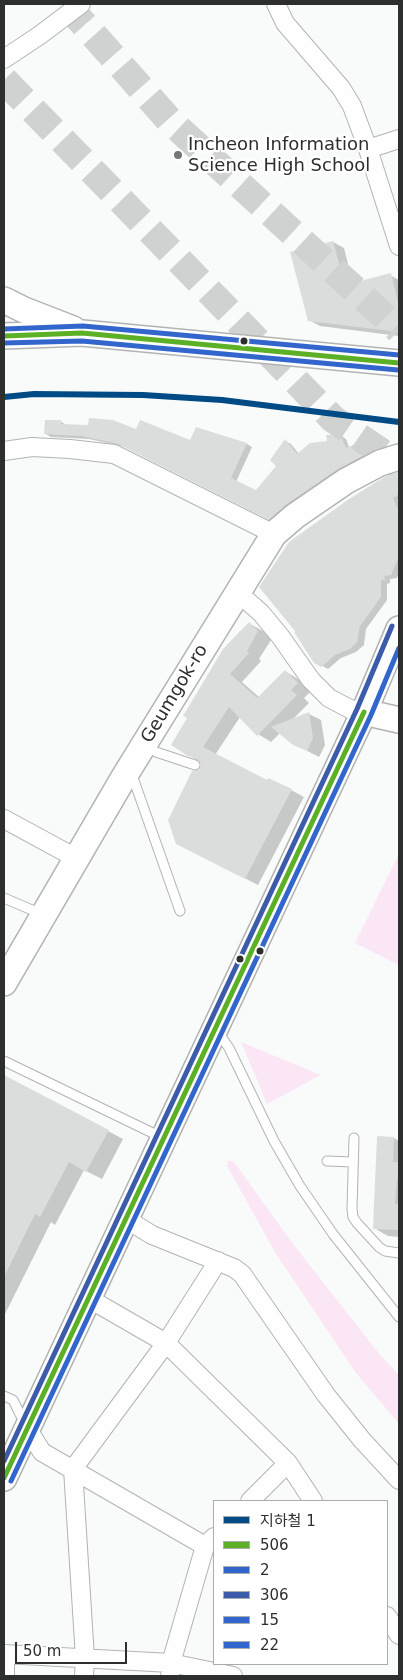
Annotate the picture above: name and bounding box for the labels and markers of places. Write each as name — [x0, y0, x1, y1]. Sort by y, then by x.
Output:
place label: Incheon Information Science High School — [188, 134, 370, 176]
marker: Incheon Information Science High School — [172, 149, 184, 161]
unlabelled marker — [239, 336, 249, 346]
unlabelled marker — [255, 946, 265, 956]
unlabelled marker — [235, 954, 245, 964]

